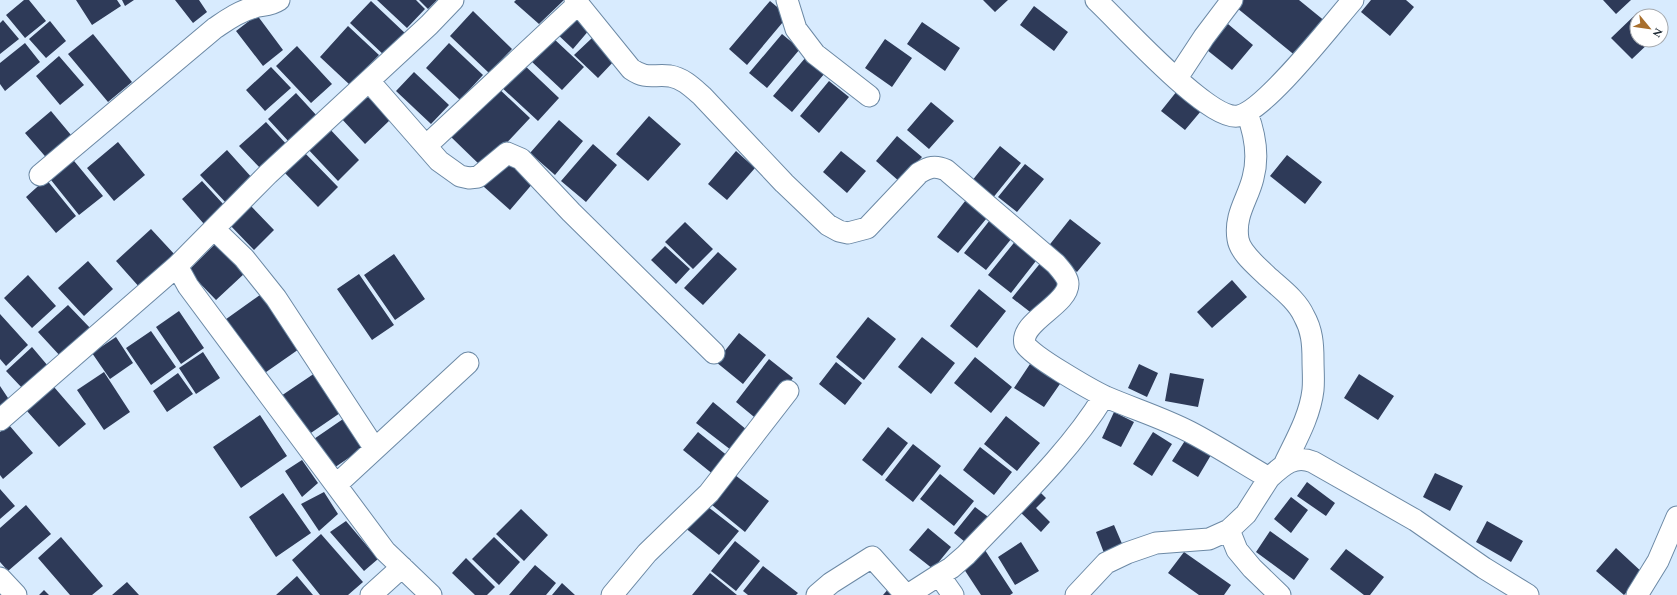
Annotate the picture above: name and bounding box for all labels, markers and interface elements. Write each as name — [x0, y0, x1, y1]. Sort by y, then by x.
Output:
north arrow — [1629, 8, 1669, 48]
text: N — [1648, 25, 1667, 41]

